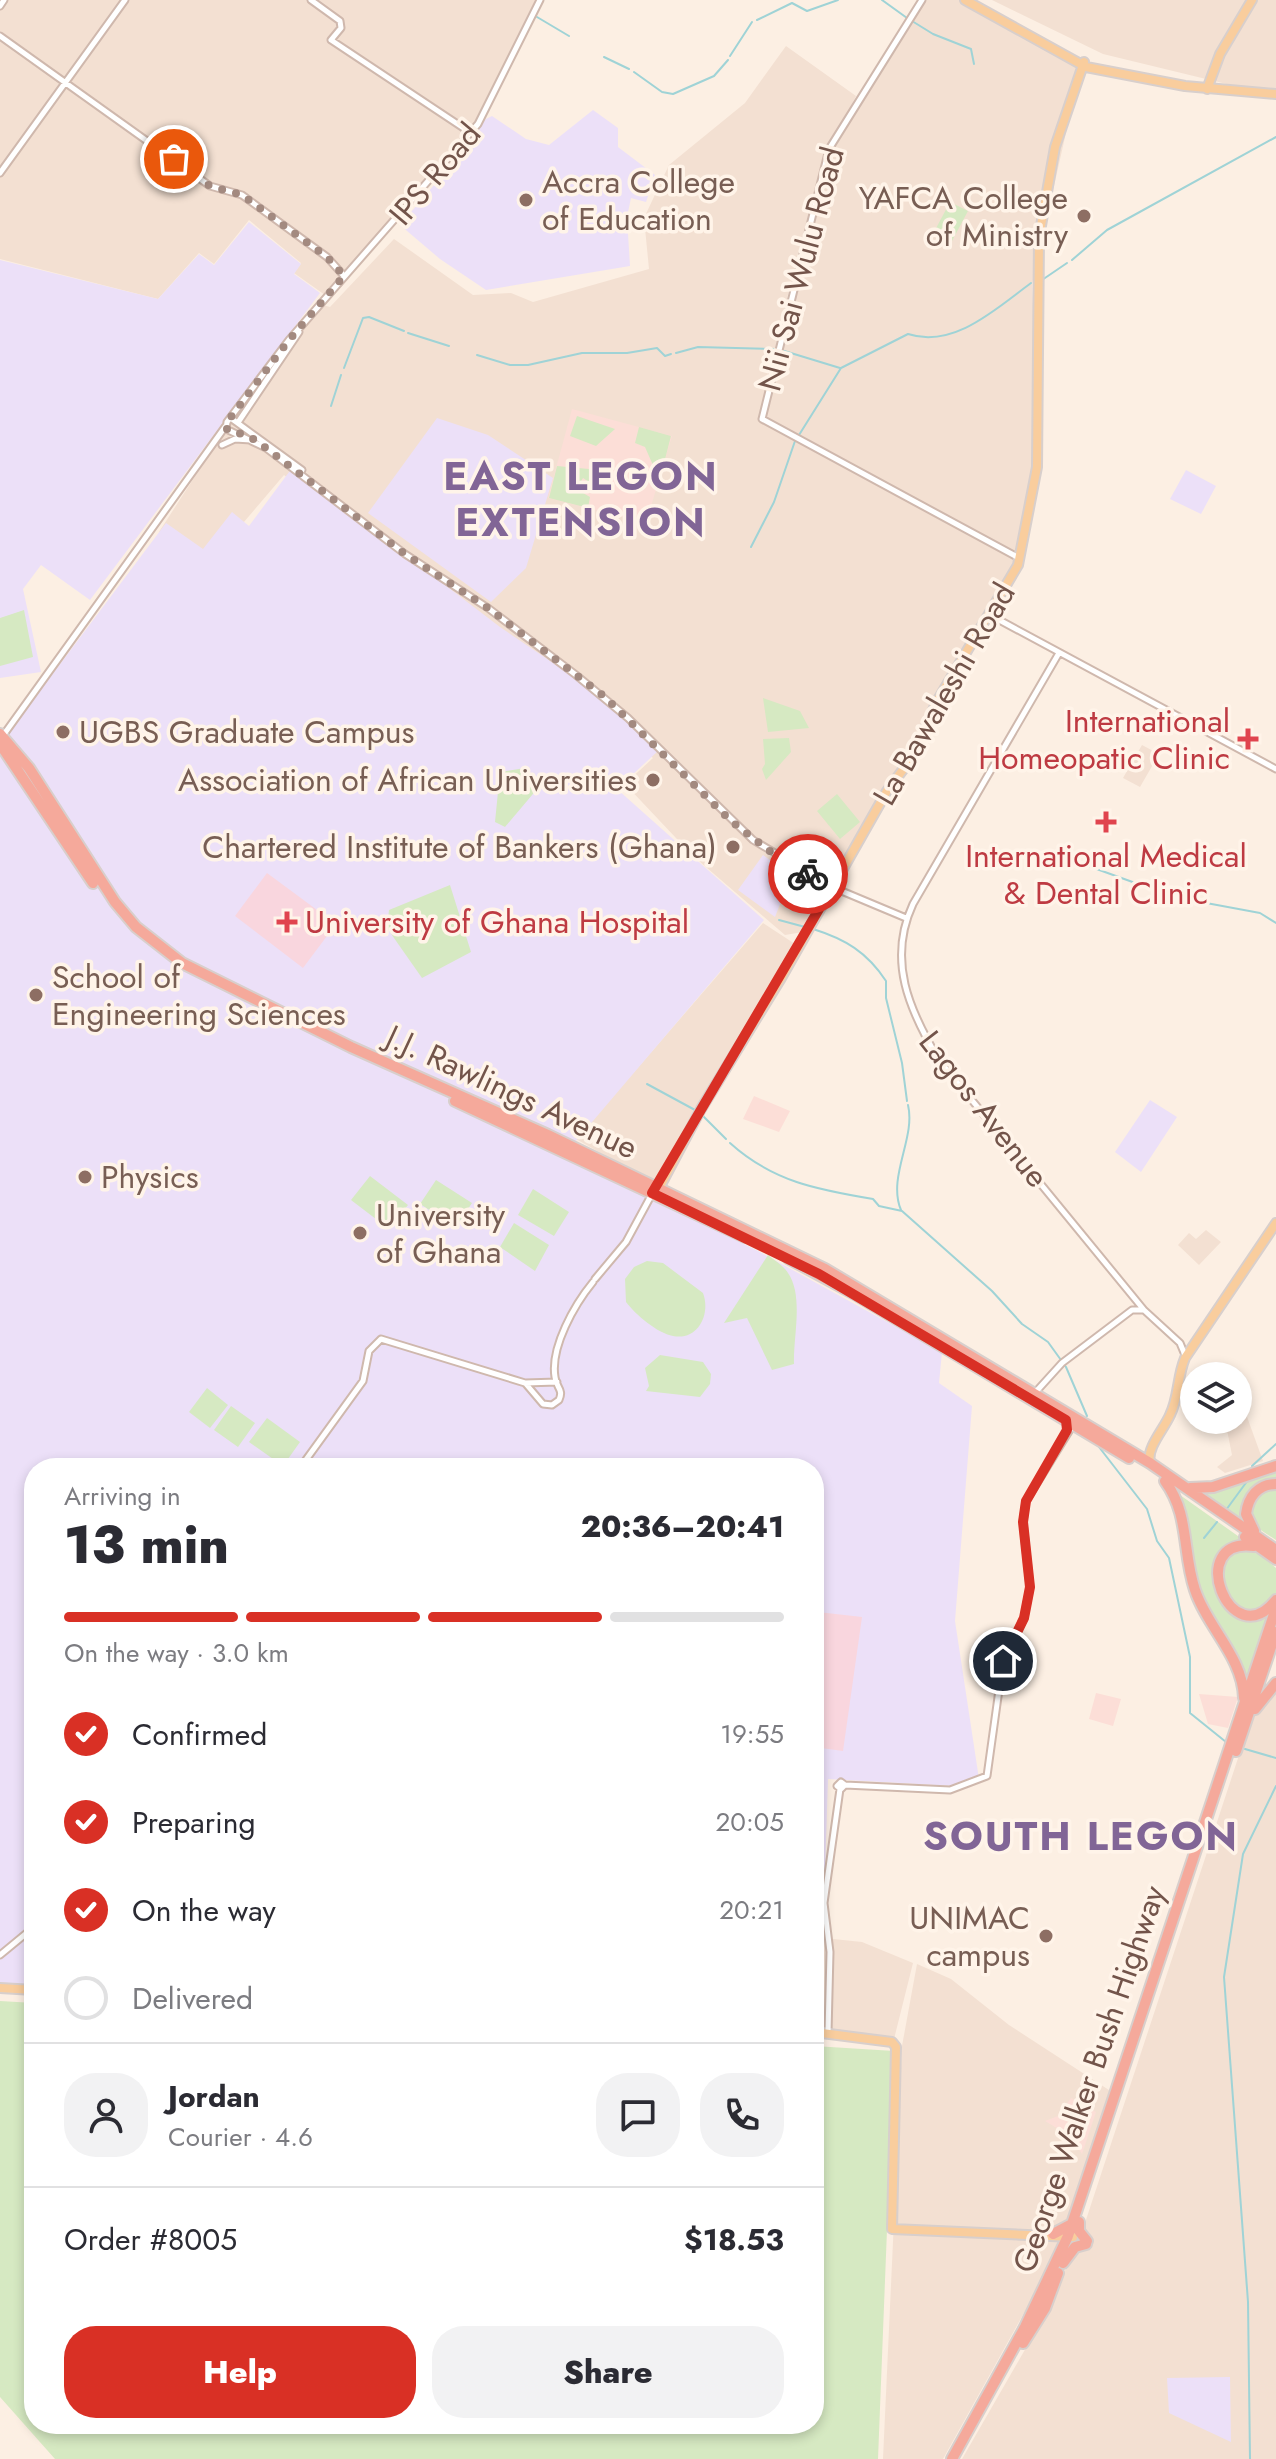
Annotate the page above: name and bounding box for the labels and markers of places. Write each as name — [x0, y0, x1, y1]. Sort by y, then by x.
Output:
pin — [140, 125, 208, 193]
place label: Accra College of Education — [542, 159, 735, 242]
place label: YAFCA College of Ministry — [859, 175, 1069, 258]
marker: Accra College of Education — [517, 191, 535, 209]
marker: YAFCA College of Ministry — [1075, 207, 1093, 225]
place label: International Homeopatic Clinic — [978, 698, 1230, 781]
place label: UGBS Graduate Campus — [79, 709, 414, 755]
marker: UGBS Graduate Campus — [54, 723, 72, 741]
marker: International Homeopatic Clinic — [1237, 728, 1259, 750]
place label: Association of African Universities — [178, 757, 637, 803]
marker: Association of African Universities — [644, 771, 662, 789]
marker: International Medical & Dental Clinic — [1095, 811, 1117, 833]
place label: Chartered Institute of Bankers (Ghana) — [202, 824, 717, 870]
place label: International Medical & Dental Clinic — [965, 833, 1247, 916]
marker: Chartered Institute of Bankers (Ghana) — [724, 838, 742, 856]
place label: University of Ghana Hospital — [305, 899, 689, 945]
marker: University of Ghana Hospital — [276, 911, 298, 933]
place label: School of Engineering Sciences — [52, 954, 346, 1037]
marker: School of Engineering Sciences — [27, 986, 45, 1004]
place label: Physics — [101, 1154, 199, 1200]
marker: Physics — [76, 1168, 94, 1186]
place label: University of Ghana — [376, 1192, 506, 1275]
marker: University of Ghana — [351, 1224, 369, 1242]
pin — [969, 1627, 1037, 1695]
place label: UNIMAC campus — [909, 1895, 1030, 1978]
marker: UNIMAC campus — [1037, 1927, 1055, 1945]

